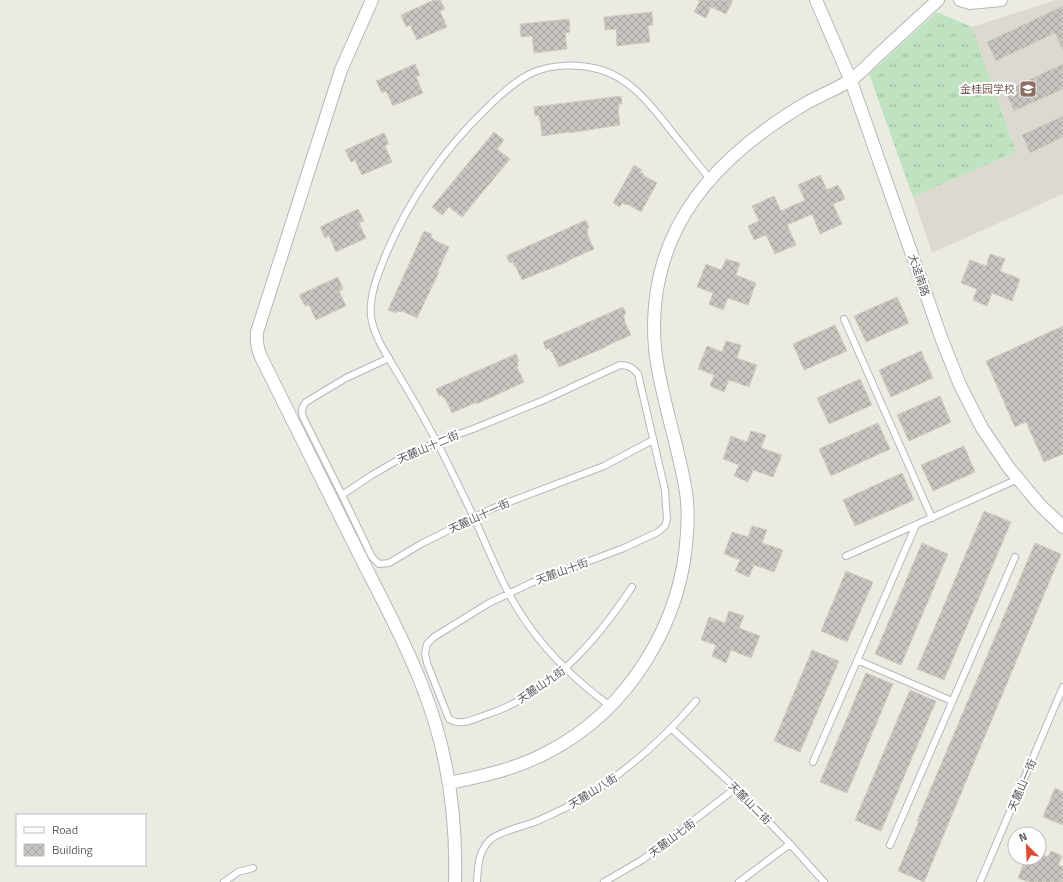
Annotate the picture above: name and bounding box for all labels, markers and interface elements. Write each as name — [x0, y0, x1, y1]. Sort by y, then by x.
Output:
school or university icon: 金桂园学校 — [1018, 79, 1038, 99]
place label: 金桂园学校 — [960, 81, 1015, 97]
street label: 大迳南路 — [904, 252, 934, 298]
street label: 天麓山十二街 — [394, 427, 462, 467]
street label: 天麓山十一街 — [446, 495, 512, 537]
street label: 天麓山十街 — [533, 554, 591, 588]
street label: 天麓山九街 — [514, 663, 568, 707]
street label: 天麓山一街 — [1004, 757, 1040, 813]
street label: 天麓山八街 — [565, 770, 621, 812]
street label: 天麓山二街 — [725, 778, 775, 828]
legend — [16, 814, 146, 866]
street label: 天麓山七街 — [645, 815, 699, 861]
text: Road — [52, 820, 78, 839]
north arrow — [1007, 826, 1047, 866]
text: N — [1016, 828, 1030, 846]
text: Building — [52, 840, 93, 859]

